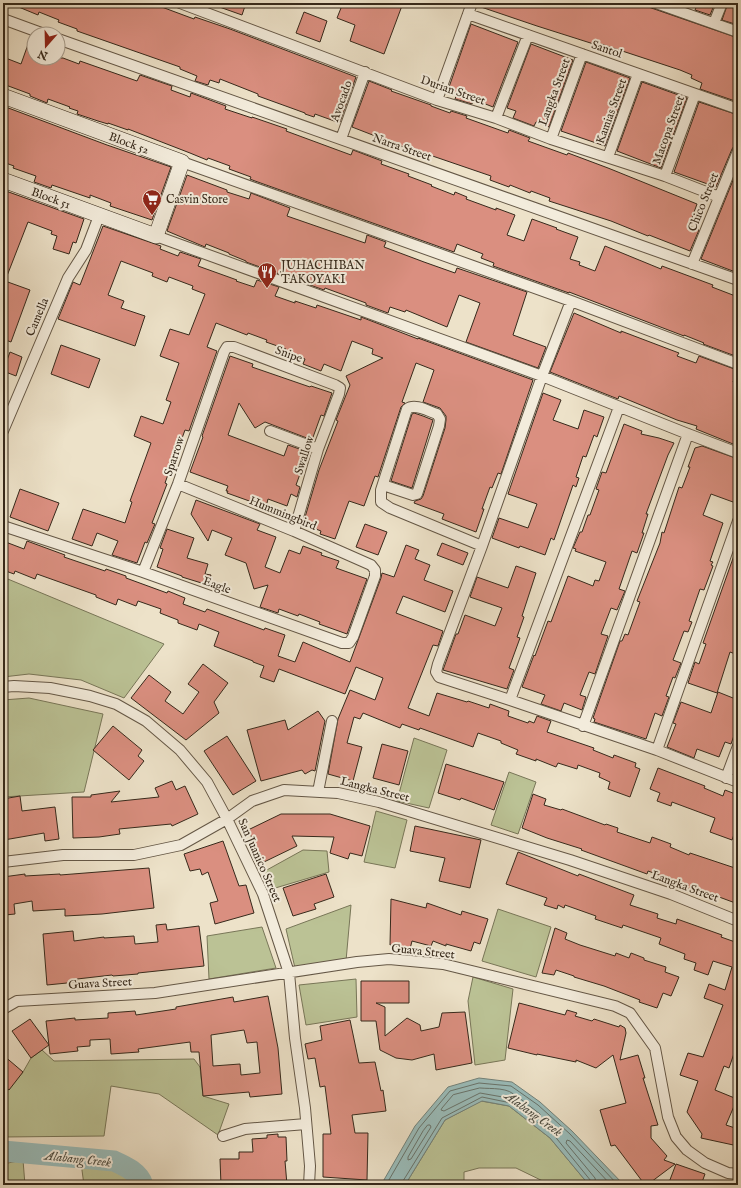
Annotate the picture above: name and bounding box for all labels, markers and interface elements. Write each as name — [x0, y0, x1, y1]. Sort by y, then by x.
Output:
north arrow — [26, 26, 66, 66]
street label: Santol — [590, 37, 625, 62]
text: N — [36, 46, 51, 63]
street label: Langka Street — [535, 56, 574, 128]
street label: Durian Street — [418, 72, 487, 109]
street label: Kamias Street — [593, 77, 630, 146]
street label: Avocado — [327, 78, 356, 125]
street label: Macopa Street — [649, 94, 689, 167]
street label: Block 52 — [107, 129, 151, 158]
street label: Narra Street — [370, 130, 433, 165]
street label: Chico Street — [685, 171, 722, 234]
street label: Block 51 — [29, 184, 72, 212]
supermarket icon: Casvin Store — [141, 188, 163, 216]
place label: Casvin Store — [166, 192, 229, 207]
place label: JUHACHIBAN TAKOYAKI — [279, 258, 365, 287]
restaurant icon: JUHACHIBAN TAKOYAKI — [256, 261, 278, 289]
street label: Camella — [23, 295, 53, 339]
street label: Snipe — [273, 343, 305, 367]
street label: Sparrow — [161, 433, 190, 478]
street label: Swallow — [291, 433, 318, 476]
street label: Hummingbird — [247, 493, 319, 534]
street label: Eagle — [201, 574, 233, 598]
street label: Langka Street — [339, 774, 411, 805]
street label: San Juanico Street — [233, 816, 285, 905]
street label: Langka Street — [649, 867, 721, 906]
street label: Guava Street — [390, 941, 455, 962]
street label: Guava Street — [68, 974, 132, 993]
water label: Alabang Creek — [499, 1086, 566, 1142]
water label: Alabang Creek — [42, 1147, 113, 1173]

